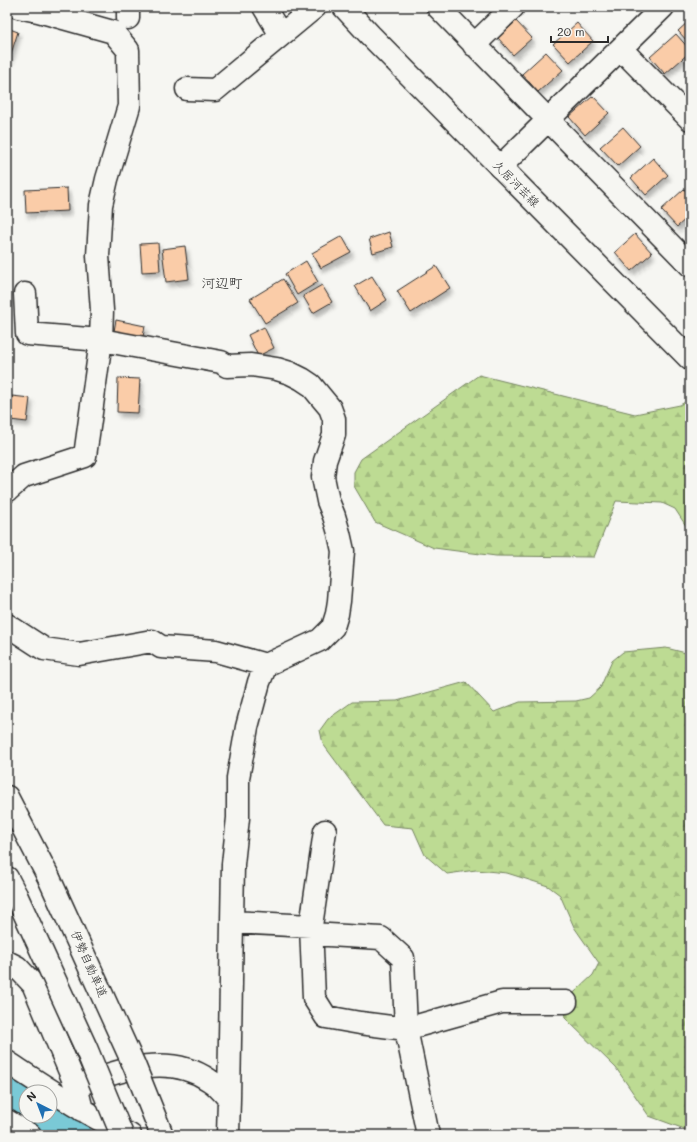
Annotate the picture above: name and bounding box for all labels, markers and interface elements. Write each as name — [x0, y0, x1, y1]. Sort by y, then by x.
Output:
scale bar — [551, 18, 608, 44]
text: 20 m — [557, 23, 585, 39]
street label: 久居河芸線 — [490, 156, 544, 210]
district label: 河辺町 — [201, 273, 243, 292]
street label: 伊勢自動車道 — [68, 927, 112, 1000]
north arrow — [18, 1084, 58, 1124]
text: N — [23, 1088, 39, 1105]

